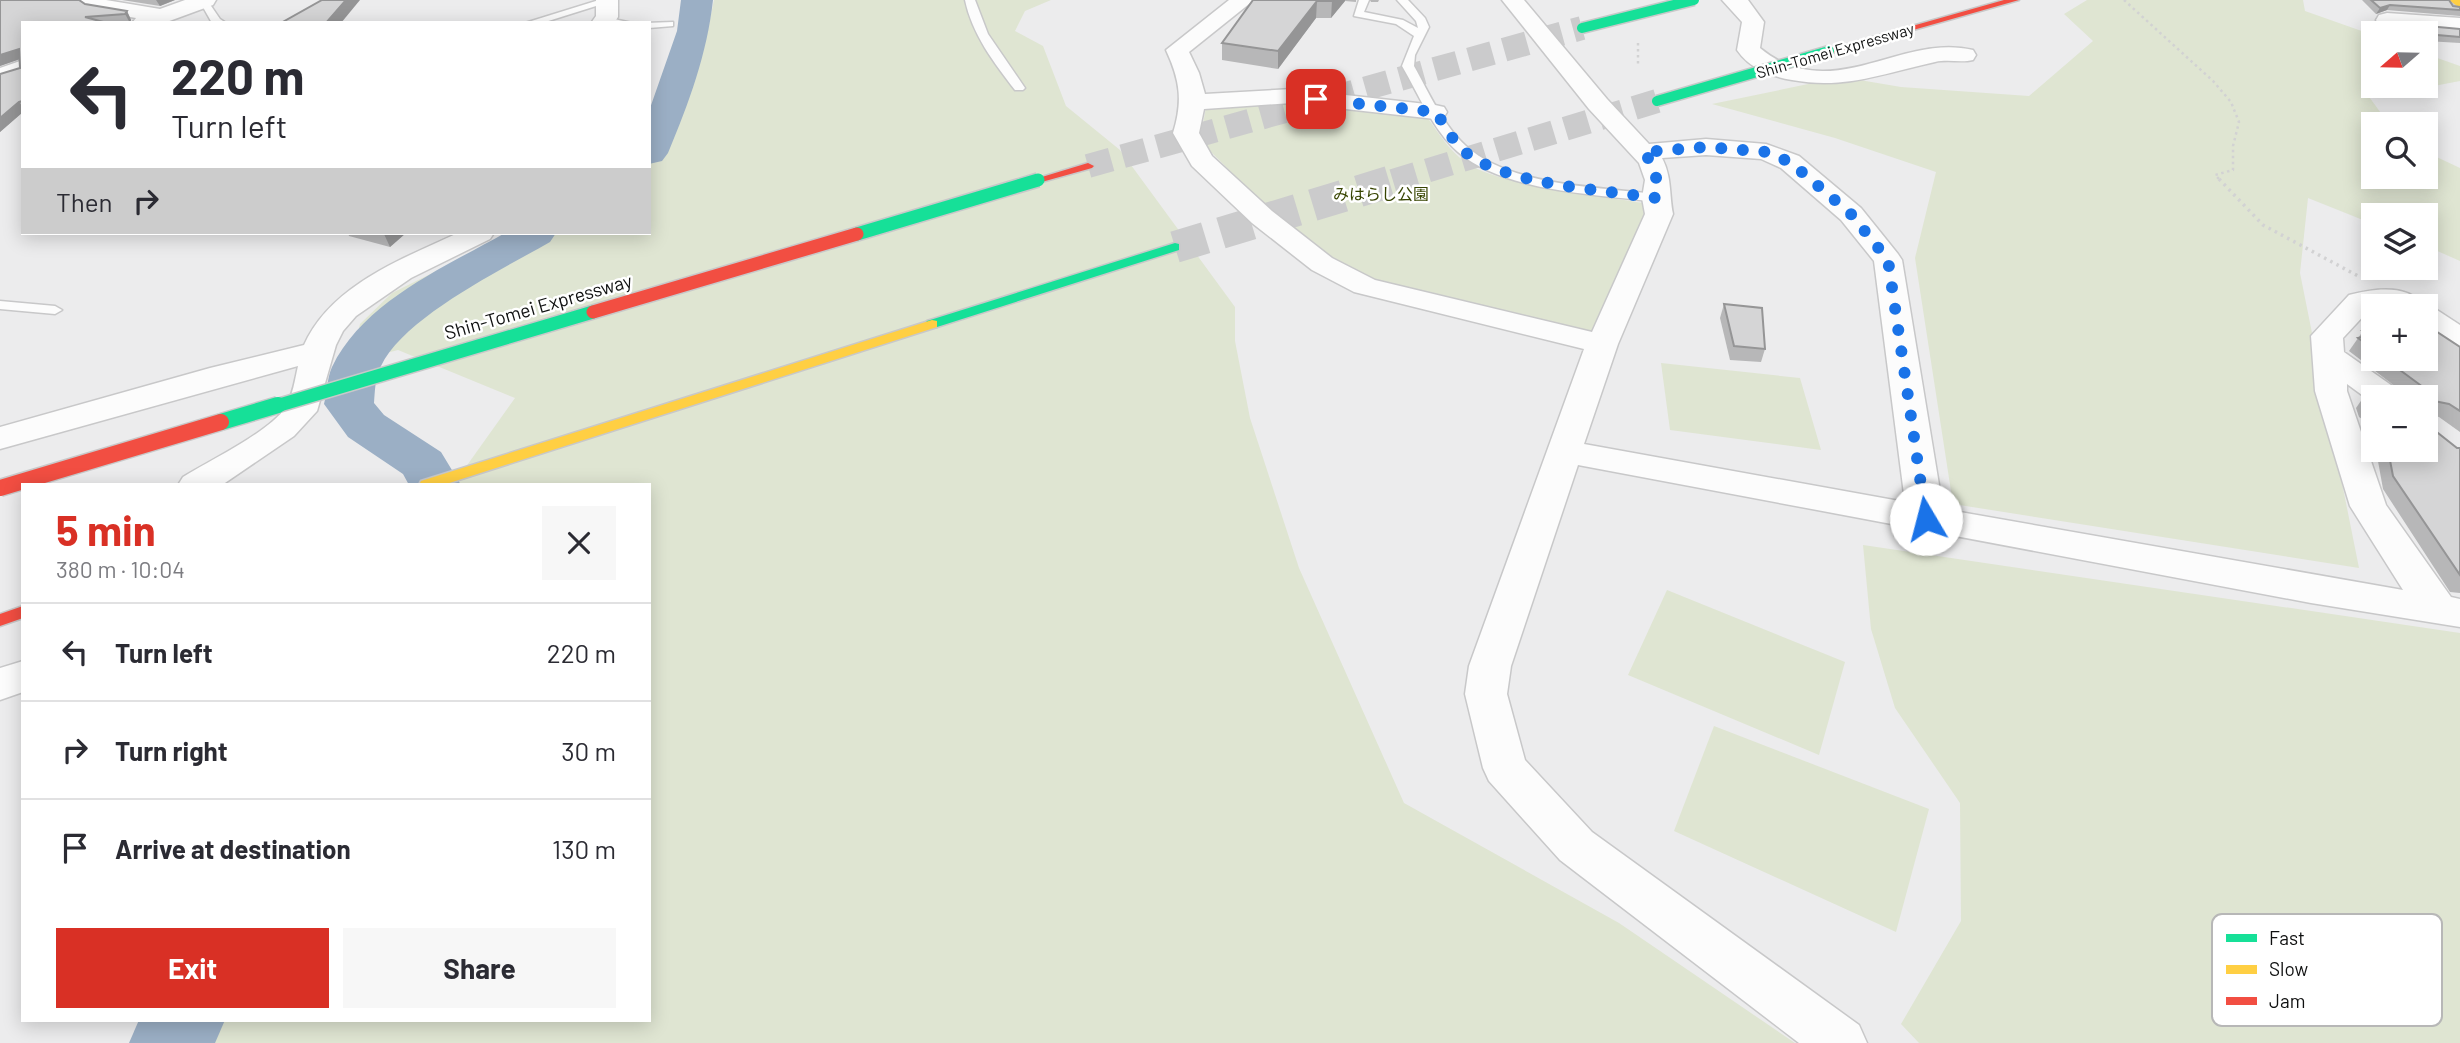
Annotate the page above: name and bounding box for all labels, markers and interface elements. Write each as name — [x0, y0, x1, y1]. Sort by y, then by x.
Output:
street label: Shin-Tomei Expressway — [1754, 18, 1917, 82]
north arrow — [2361, 21, 2438, 98]
map controls — [2361, 21, 2438, 462]
text: 220 m — [171, 46, 305, 105]
icon: left — [56, 49, 147, 140]
pin — [1286, 69, 1346, 129]
icon: arrive — [1297, 80, 1335, 118]
text: Turn left — [171, 106, 288, 144]
button: search — [2361, 112, 2438, 189]
icon: right — [127, 182, 165, 220]
park label: みはらし公園 — [1333, 184, 1429, 203]
text: Then — [56, 186, 113, 217]
button: layers — [2361, 203, 2438, 280]
street label: Shin-Tomei Expressway — [442, 268, 635, 344]
button: + — [2361, 294, 2438, 371]
button: − — [2361, 385, 2438, 462]
position arrow — [1889, 482, 1963, 556]
text: 5 min — [56, 504, 156, 554]
button: close — [542, 506, 616, 580]
text: 380 m · 10:04 — [56, 555, 185, 583]
icon: left — [56, 633, 94, 671]
text: Turn left — [115, 637, 213, 668]
text: 220 m — [547, 637, 616, 668]
icon: right — [56, 731, 94, 769]
text: Turn right — [115, 735, 228, 766]
text: 30 m — [561, 735, 616, 766]
icon: arrive — [56, 829, 94, 867]
text: Arrive at destination — [115, 833, 351, 864]
text: 130 m — [552, 833, 616, 864]
legend — [2212, 914, 2442, 1026]
text: Fast — [2269, 926, 2305, 949]
button: Exit — [56, 928, 329, 1008]
button: Share — [343, 928, 616, 1008]
text: Slow — [2269, 957, 2308, 980]
text: Jam — [2269, 989, 2305, 1012]

